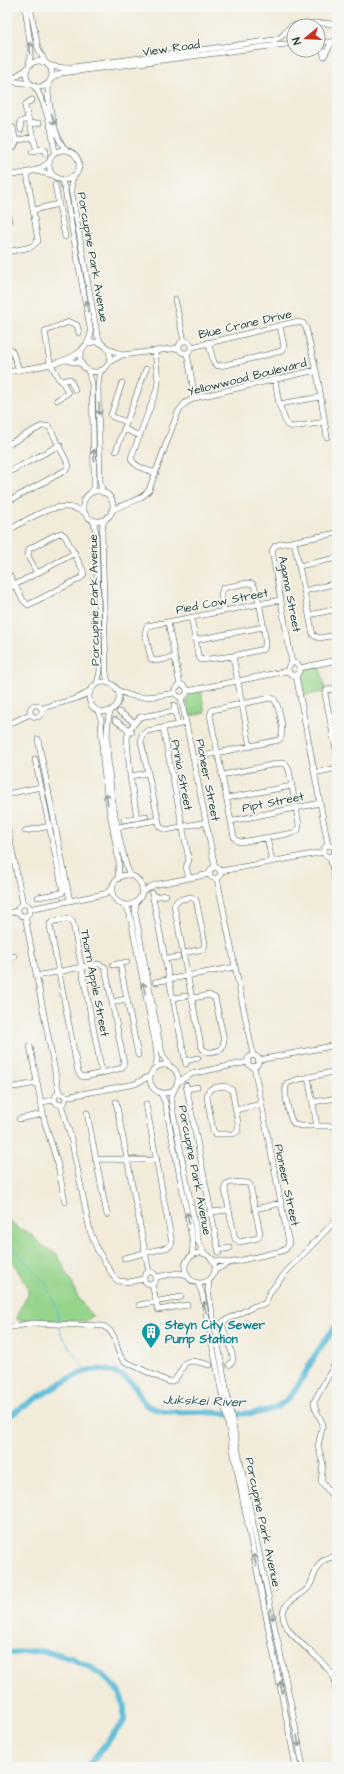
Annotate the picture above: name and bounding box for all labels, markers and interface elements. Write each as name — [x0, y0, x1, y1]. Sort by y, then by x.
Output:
north arrow — [286, 18, 326, 58]
text: N — [289, 35, 305, 47]
street label: View Road — [141, 36, 201, 61]
one-way arrow — [27, 42, 34, 55]
one-way arrow — [50, 112, 57, 125]
street label: Porcupine Park Avenue — [73, 191, 112, 324]
one-way arrow — [82, 300, 90, 313]
street label: Blue Crane Drive — [197, 305, 294, 343]
street label: Yellowwood Boulevard — [186, 354, 308, 401]
one-way arrow — [95, 402, 102, 415]
one-way arrow — [90, 449, 98, 462]
street label: Porcupine Park Avenue — [85, 533, 104, 666]
street label: Agama Street — [273, 555, 305, 634]
street label: Pied Cow Street — [174, 584, 270, 619]
street label: Pioneer Street — [191, 737, 224, 823]
street label: Prinia Street — [166, 738, 197, 812]
street label: Pipt Street — [241, 788, 306, 817]
one-way arrow — [103, 793, 111, 806]
street label: Thorn Apple Street — [76, 928, 113, 1038]
one-way arrow — [140, 982, 148, 995]
street label: Porcupine Park Avenue — [174, 1104, 216, 1237]
street label: Pioneer Street — [270, 1142, 304, 1228]
one-way arrow — [183, 1212, 191, 1225]
one-way arrow — [201, 1301, 209, 1314]
place label: Steyn City Sewer Pump Station — [164, 1317, 265, 1349]
building icon: Steyn City Sewer Pump Station — [140, 1321, 162, 1349]
water label: Jukskei River — [162, 1391, 247, 1411]
street label: Porcupine Park Avenue — [240, 1456, 285, 1589]
one-way arrow — [251, 1554, 259, 1567]
one-way arrow — [269, 1607, 277, 1620]
one-way arrow — [277, 1681, 285, 1694]
one-way arrow — [294, 1734, 302, 1747]

